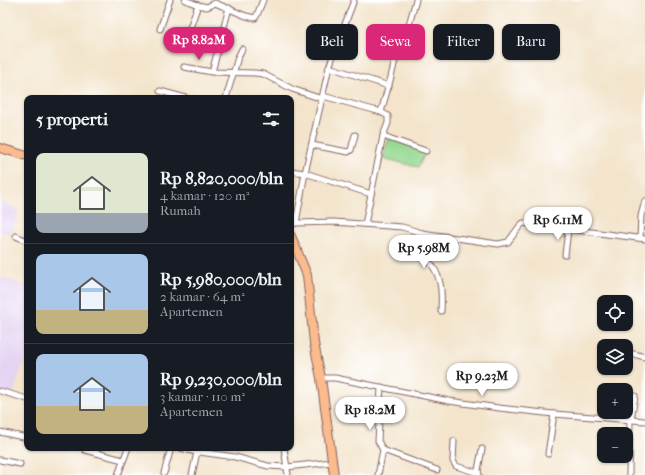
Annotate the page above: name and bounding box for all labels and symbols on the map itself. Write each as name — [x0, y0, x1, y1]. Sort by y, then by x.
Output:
pin: Rp 8.82M — [158, 27, 240, 61]
pin: Rp 6.11M — [517, 207, 599, 241]
pin: Rp 5.98M — [383, 235, 465, 269]
pin: Rp 9.23M — [441, 363, 523, 397]
pin: Rp 18.2M — [329, 397, 411, 431]

